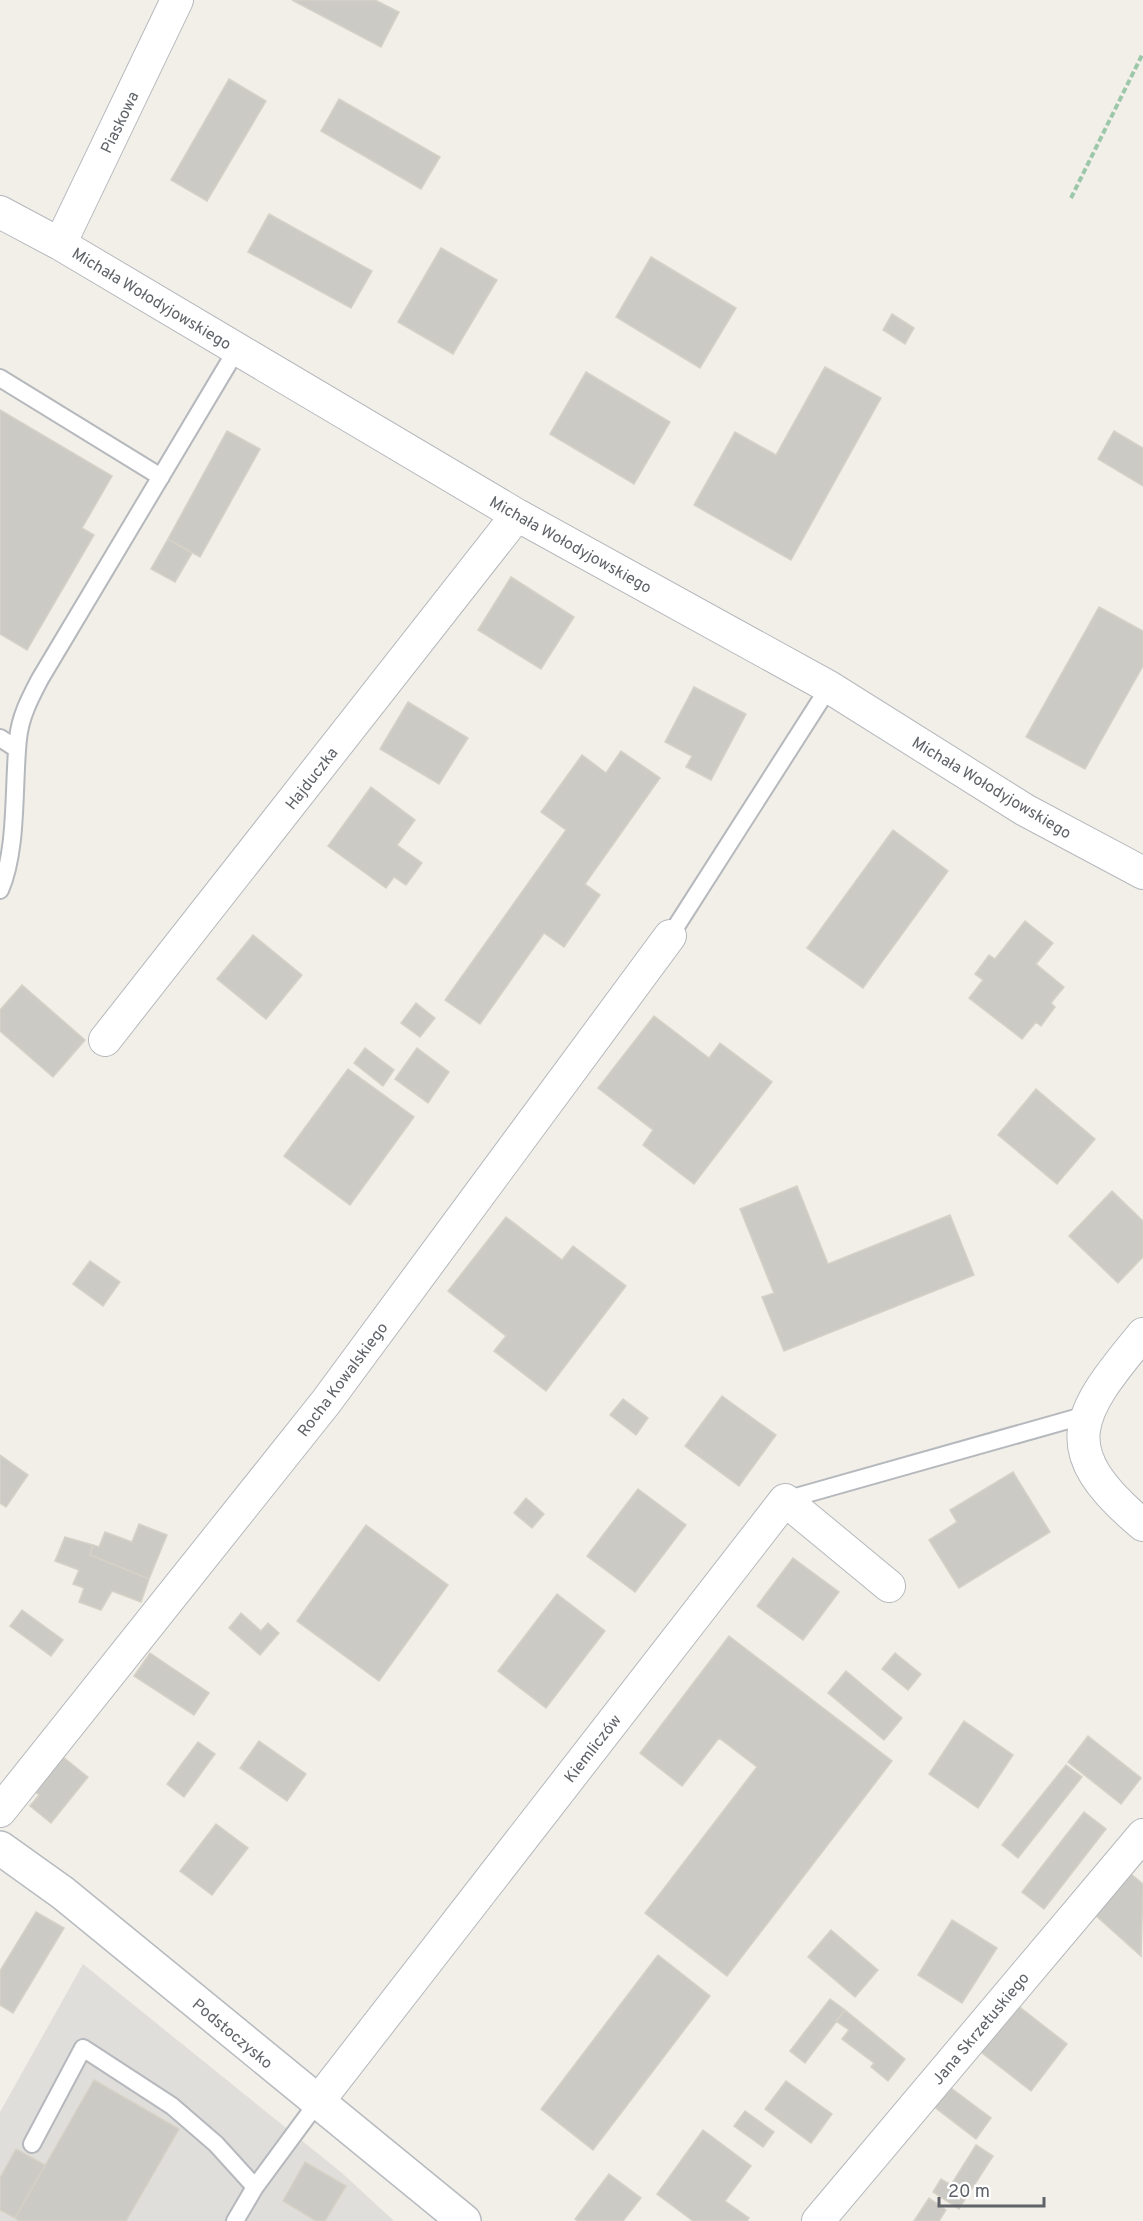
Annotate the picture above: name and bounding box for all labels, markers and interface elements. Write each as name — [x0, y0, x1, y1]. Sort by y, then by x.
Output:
street label: Piaskowa — [97, 89, 144, 157]
street label: Michała Wołodyjowskiego — [68, 244, 234, 355]
street label: Michała Wołodyjowskiego — [485, 493, 655, 599]
street label: Michała Wołodyjowskiego — [908, 733, 1074, 844]
street label: Hajduczka — [282, 744, 343, 815]
street label: Rocha Kowalskiego — [294, 1319, 393, 1441]
street label: Kiemliczów — [561, 1711, 626, 1787]
street label: Jana Skrzetuskiego — [929, 1969, 1034, 2090]
street label: Podstoczysko — [187, 1995, 276, 2074]
scale bar — [939, 2170, 1044, 2208]
text: 20 m — [948, 2181, 990, 2204]

